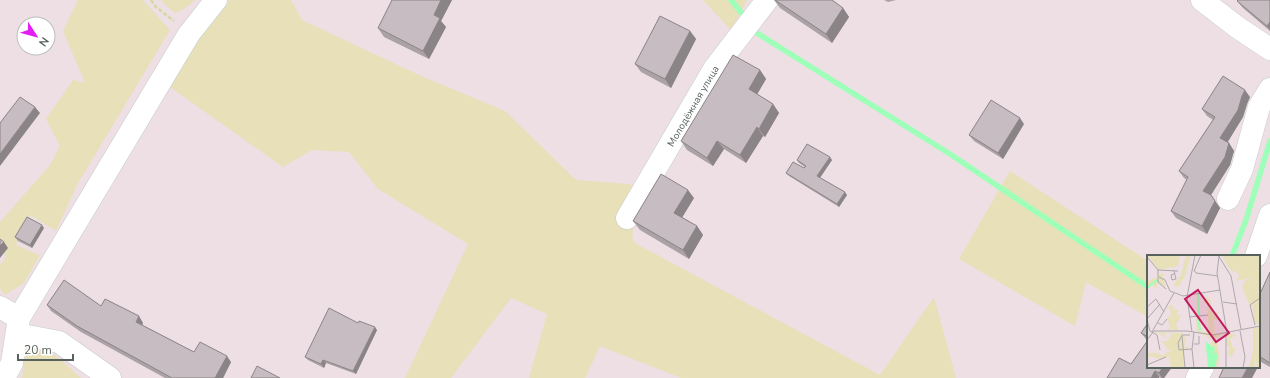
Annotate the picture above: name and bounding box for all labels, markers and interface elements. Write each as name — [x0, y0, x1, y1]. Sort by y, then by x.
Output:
north arrow — [16, 16, 56, 56]
text: N — [35, 34, 52, 49]
street label: Молодёжная улица — [664, 63, 722, 149]
inset map — [1147, 255, 1260, 368]
scale bar — [18, 336, 73, 362]
text: 20 m — [24, 342, 52, 358]

